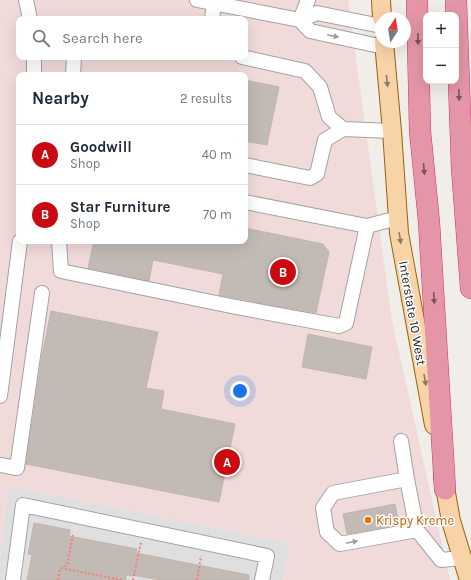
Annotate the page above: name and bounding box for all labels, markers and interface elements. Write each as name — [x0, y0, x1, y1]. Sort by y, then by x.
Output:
north arrow — [375, 12, 411, 48]
map controls — [423, 12, 459, 84]
button: + — [423, 12, 459, 48]
search box — [16, 16, 248, 60]
icon: search — [30, 27, 52, 49]
text: Search here — [62, 29, 143, 47]
one-way arrow — [415, 33, 421, 46]
one-way arrow — [327, 34, 339, 40]
button: − — [423, 48, 459, 84]
one-way arrow — [384, 75, 391, 87]
text: Nearby — [32, 88, 89, 108]
one-way arrow — [456, 89, 463, 101]
text: 2 results — [180, 91, 232, 106]
text: Goodwill — [70, 138, 132, 156]
text: A — [41, 147, 49, 162]
text: 40 m — [202, 147, 232, 162]
text: Shop — [70, 156, 100, 171]
one-way arrow — [420, 163, 427, 175]
text: Star Furniture — [70, 198, 171, 216]
text: B — [41, 207, 49, 222]
text: 70 m — [203, 207, 232, 222]
text: Shop — [70, 216, 100, 231]
one-way arrow — [397, 232, 403, 244]
pin: B — [270, 257, 296, 287]
street label: Interstate 10 West — [396, 260, 429, 367]
one-way arrow — [430, 292, 437, 304]
one-way arrow — [423, 374, 429, 386]
your location — [230, 381, 250, 401]
pin: A — [214, 447, 240, 477]
place label: Krispy Kreme — [376, 513, 454, 528]
marker: Krispy Kreme — [363, 515, 373, 525]
one-way arrow — [346, 538, 358, 544]

